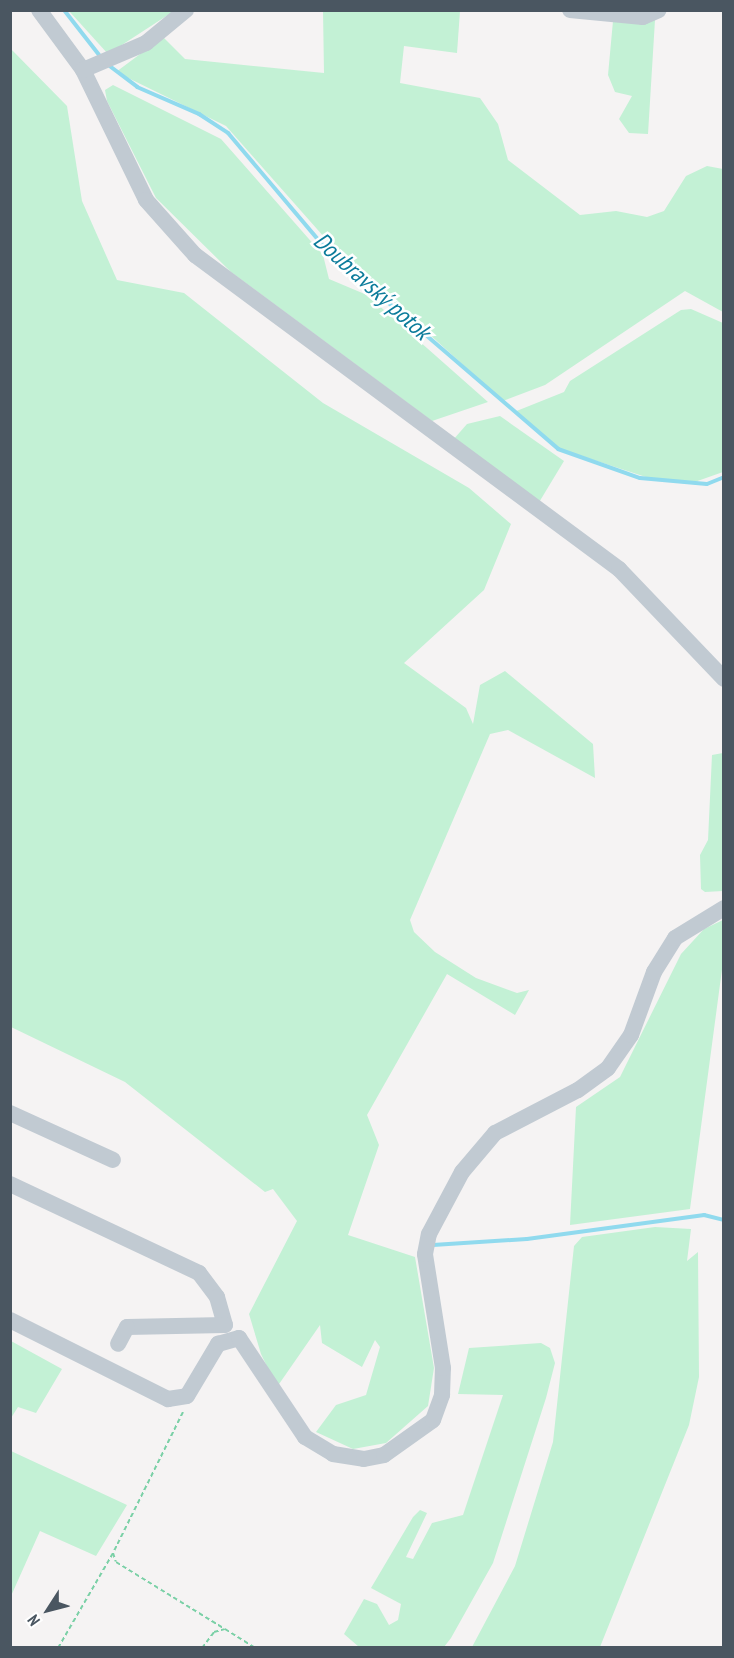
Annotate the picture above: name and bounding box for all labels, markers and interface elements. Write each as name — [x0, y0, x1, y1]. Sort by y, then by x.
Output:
water label: Doubravský potok — [307, 226, 437, 346]
north arrow — [18, 1580, 78, 1640]
text: N — [23, 1611, 44, 1630]

